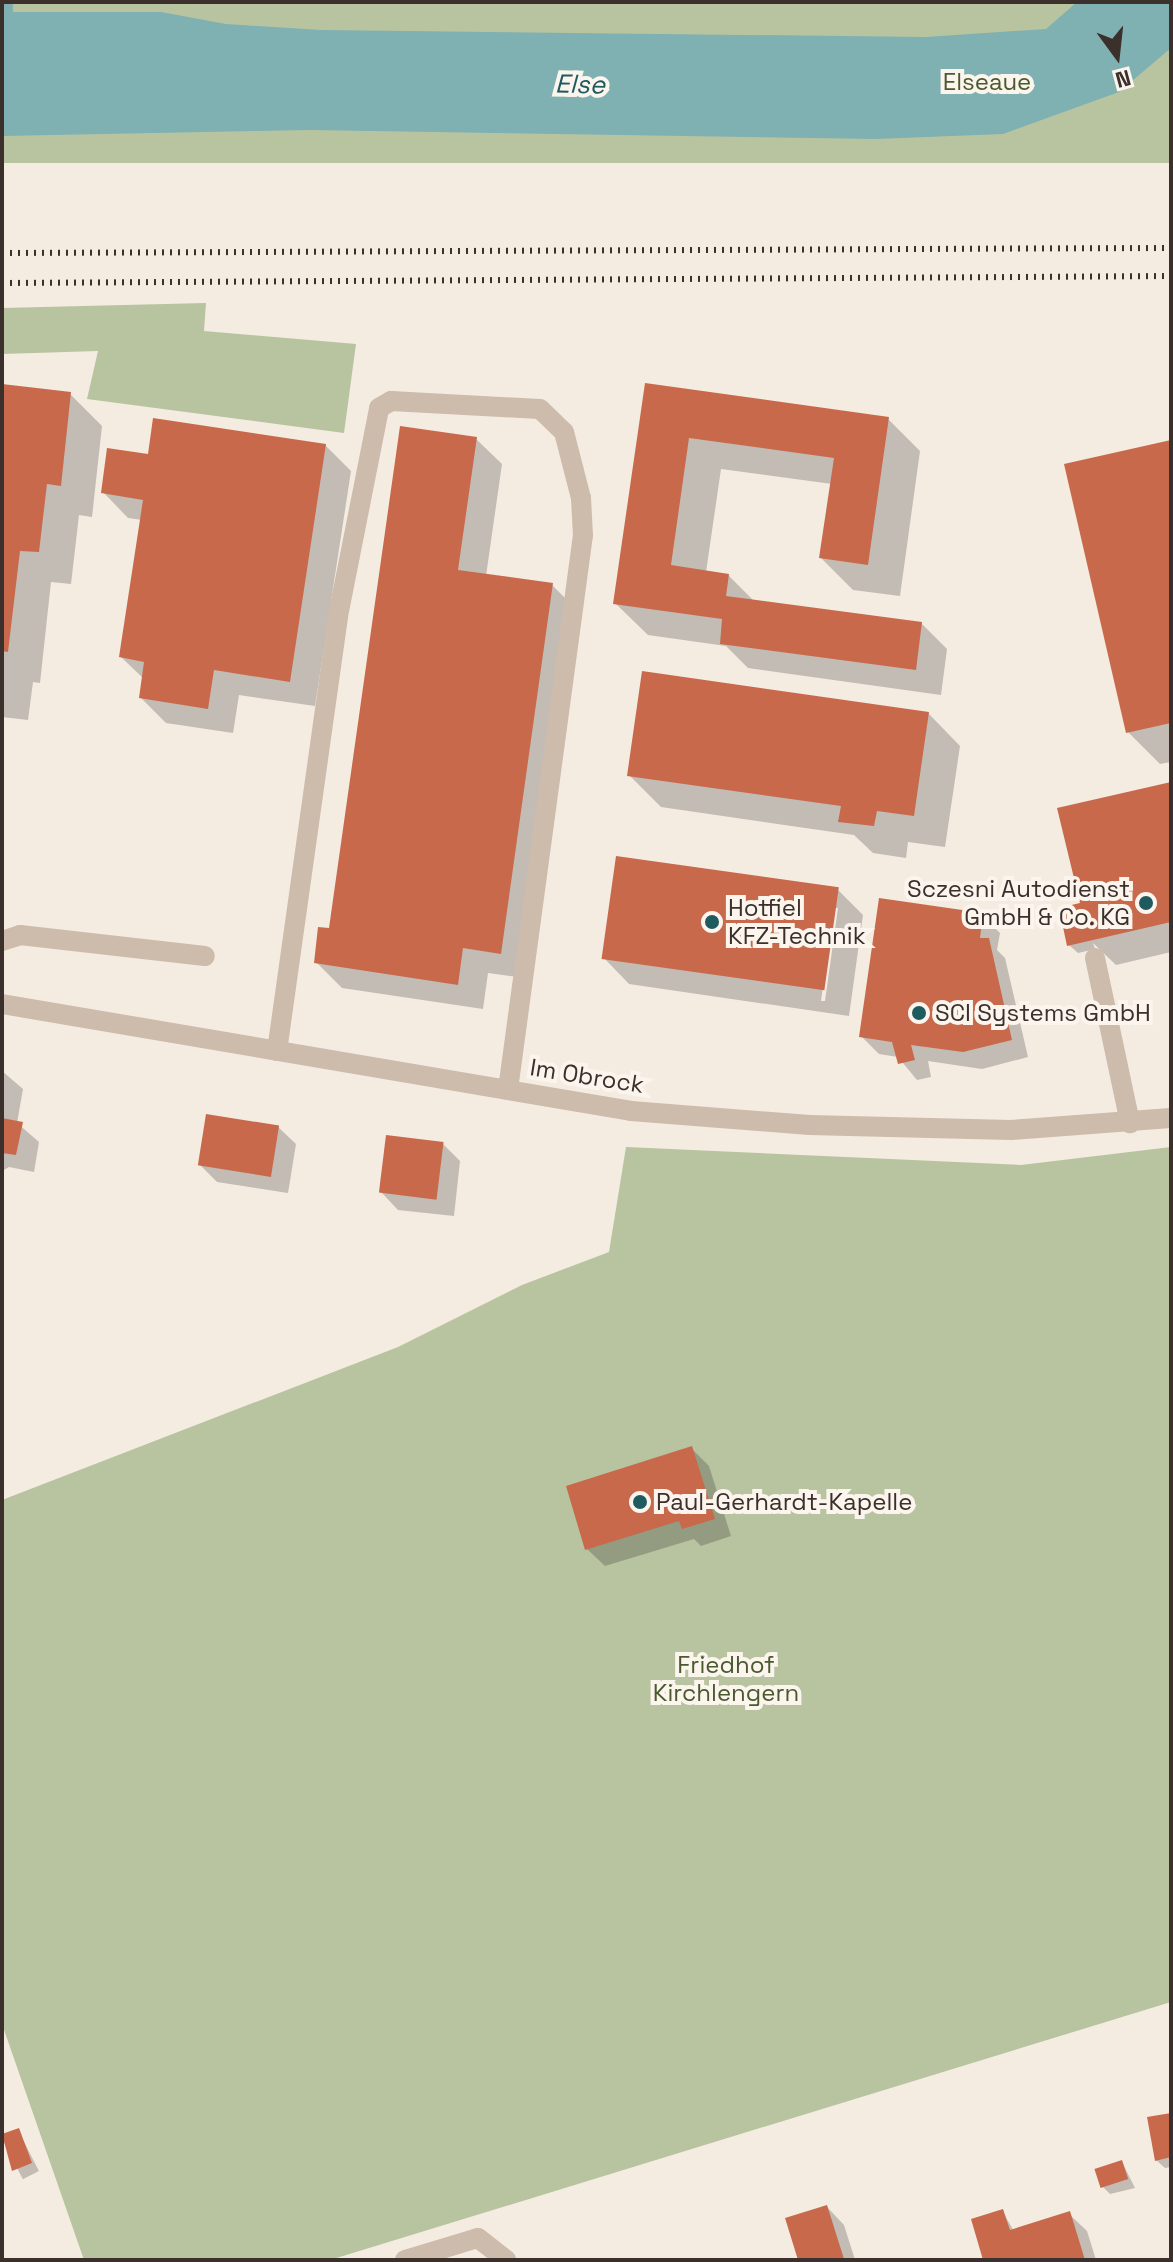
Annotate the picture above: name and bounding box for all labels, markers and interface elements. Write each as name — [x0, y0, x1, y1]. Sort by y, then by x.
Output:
north arrow — [1077, 16, 1157, 96]
text: N — [1112, 64, 1134, 95]
park label: Elseaue — [943, 68, 1031, 96]
water label: Else — [555, 69, 605, 101]
place label: Sczesni Autodienst GmbH & Co. KG — [907, 875, 1130, 931]
place label: Hotfiel KFZ-Technik — [728, 894, 866, 950]
marker: Sczesni Autodienst GmbH & Co. KG — [1137, 894, 1155, 912]
marker: Hotfiel KFZ-Technik — [703, 913, 721, 931]
place label: SCI Systems GmbH — [935, 999, 1151, 1027]
marker: SCI Systems GmbH — [910, 1004, 928, 1022]
street label: Im Obrock — [528, 1053, 646, 1099]
place label: Paul-Gerhardt-Kapelle — [656, 1488, 912, 1516]
marker: Paul-Gerhardt-Kapelle — [631, 1493, 649, 1511]
park label: Friedhof Kirchlengern — [653, 1651, 799, 1707]

